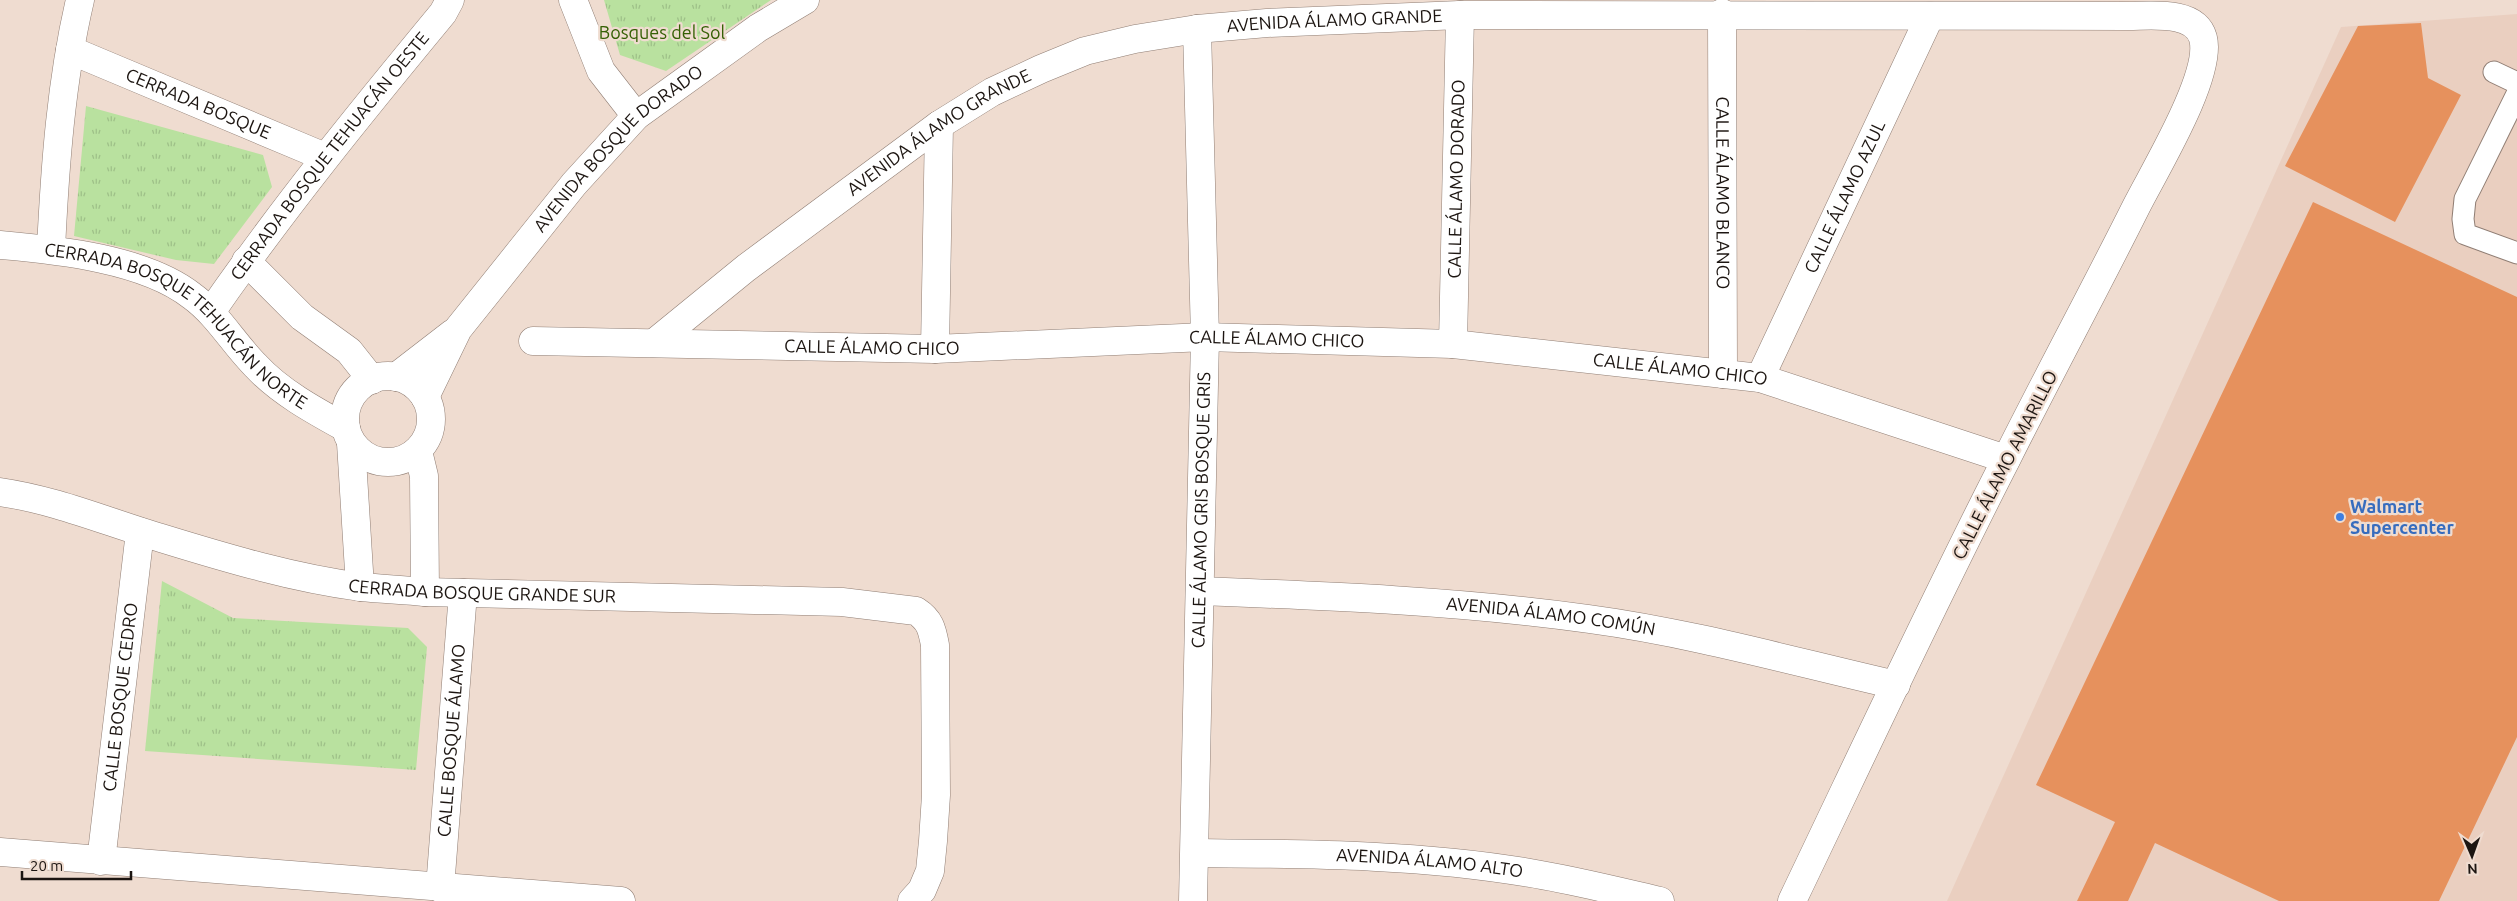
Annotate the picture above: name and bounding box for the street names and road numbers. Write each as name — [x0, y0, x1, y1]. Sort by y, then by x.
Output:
street label: AVENIDA ÁLAMO GRANDE — [1226, 5, 1443, 35]
street label: CERRADA BOSQUE TEHUACÁN OESTE — [226, 27, 432, 284]
street label: AVENIDA BOSQUE DORADO — [529, 60, 706, 235]
street label: CERRADA BOSQUE — [123, 64, 274, 142]
street label: AVENIDA ÁLAMO GRANDE — [843, 64, 1034, 199]
street label: CALLE ÁLAMO DORADO — [1443, 79, 1468, 279]
street label: CALLE ÁLAMO BLANCO — [1713, 96, 1734, 290]
street label: CALLE ÁLAMO AZUL — [1800, 117, 1888, 276]
street label: CERRADA BOSQUE TEHUACÁN NORTE — [43, 239, 311, 412]
street label: CALLE ÁLAMO CHICO — [1188, 326, 1365, 350]
street label: CALLE ÁLAMO CHICO — [784, 335, 960, 358]
street label: CALLE ÁLAMO CHICO — [1592, 349, 1771, 389]
street label: CALLE ÁLAMO AMARILLO — [1947, 366, 2060, 562]
street label: CALLE ÁLAMO GRIS BOSQUE GRIS — [1187, 372, 1213, 648]
street label: CERRADA BOSQUE GRANDE SUR — [347, 574, 616, 606]
street label: AVENIDA ÁLAMO COMÚN — [1446, 593, 1657, 639]
street label: CALLE BOSQUE CEDRO — [98, 601, 141, 793]
street label: CALLE BOSQUE ÁLAMO — [433, 643, 468, 838]
street label: AVENIDA ÁLAMO ALTO — [1336, 844, 1525, 881]

